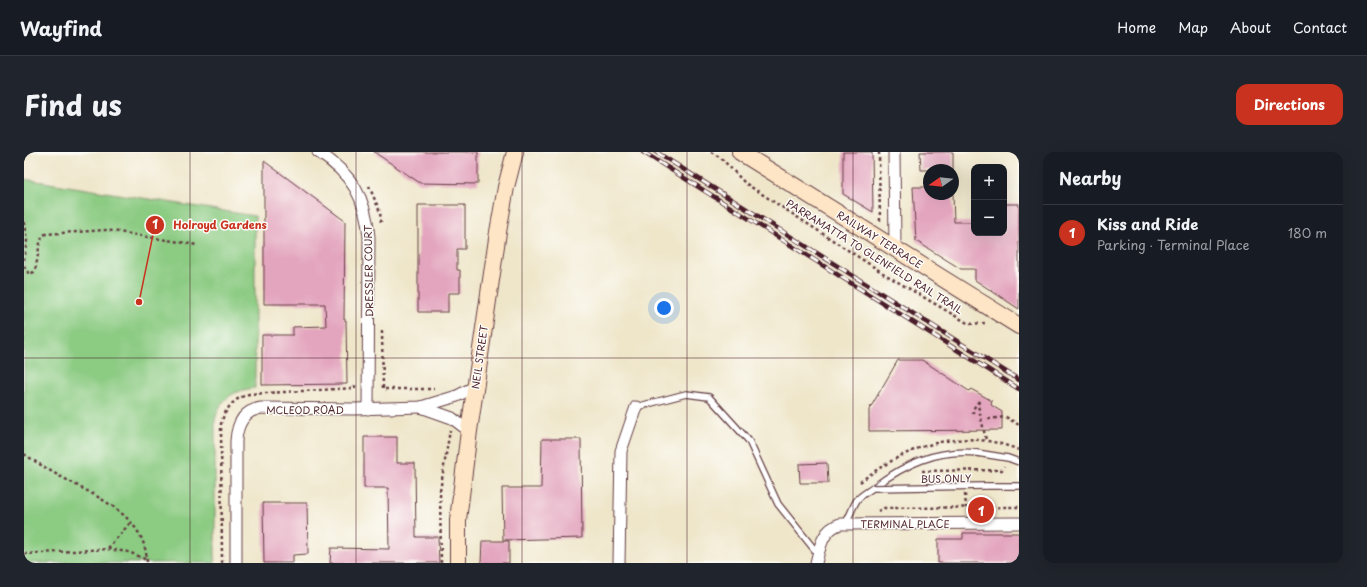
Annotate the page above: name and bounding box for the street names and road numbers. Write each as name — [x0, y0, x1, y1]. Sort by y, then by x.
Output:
street label: PARRAMATTA TO GLENFIELD RAIL TRAIL — [784, 195, 966, 317]
street label: RAILWAY TERRACE — [834, 207, 926, 271]
street label: DRESSLER COURT — [360, 225, 376, 317]
street label: NEIL STREET — [467, 324, 491, 390]
street label: MCLEOD ROAD — [266, 402, 344, 417]
street label: BUS ONLY — [920, 470, 972, 486]
street label: TERMINAL PLACE — [861, 516, 950, 531]

